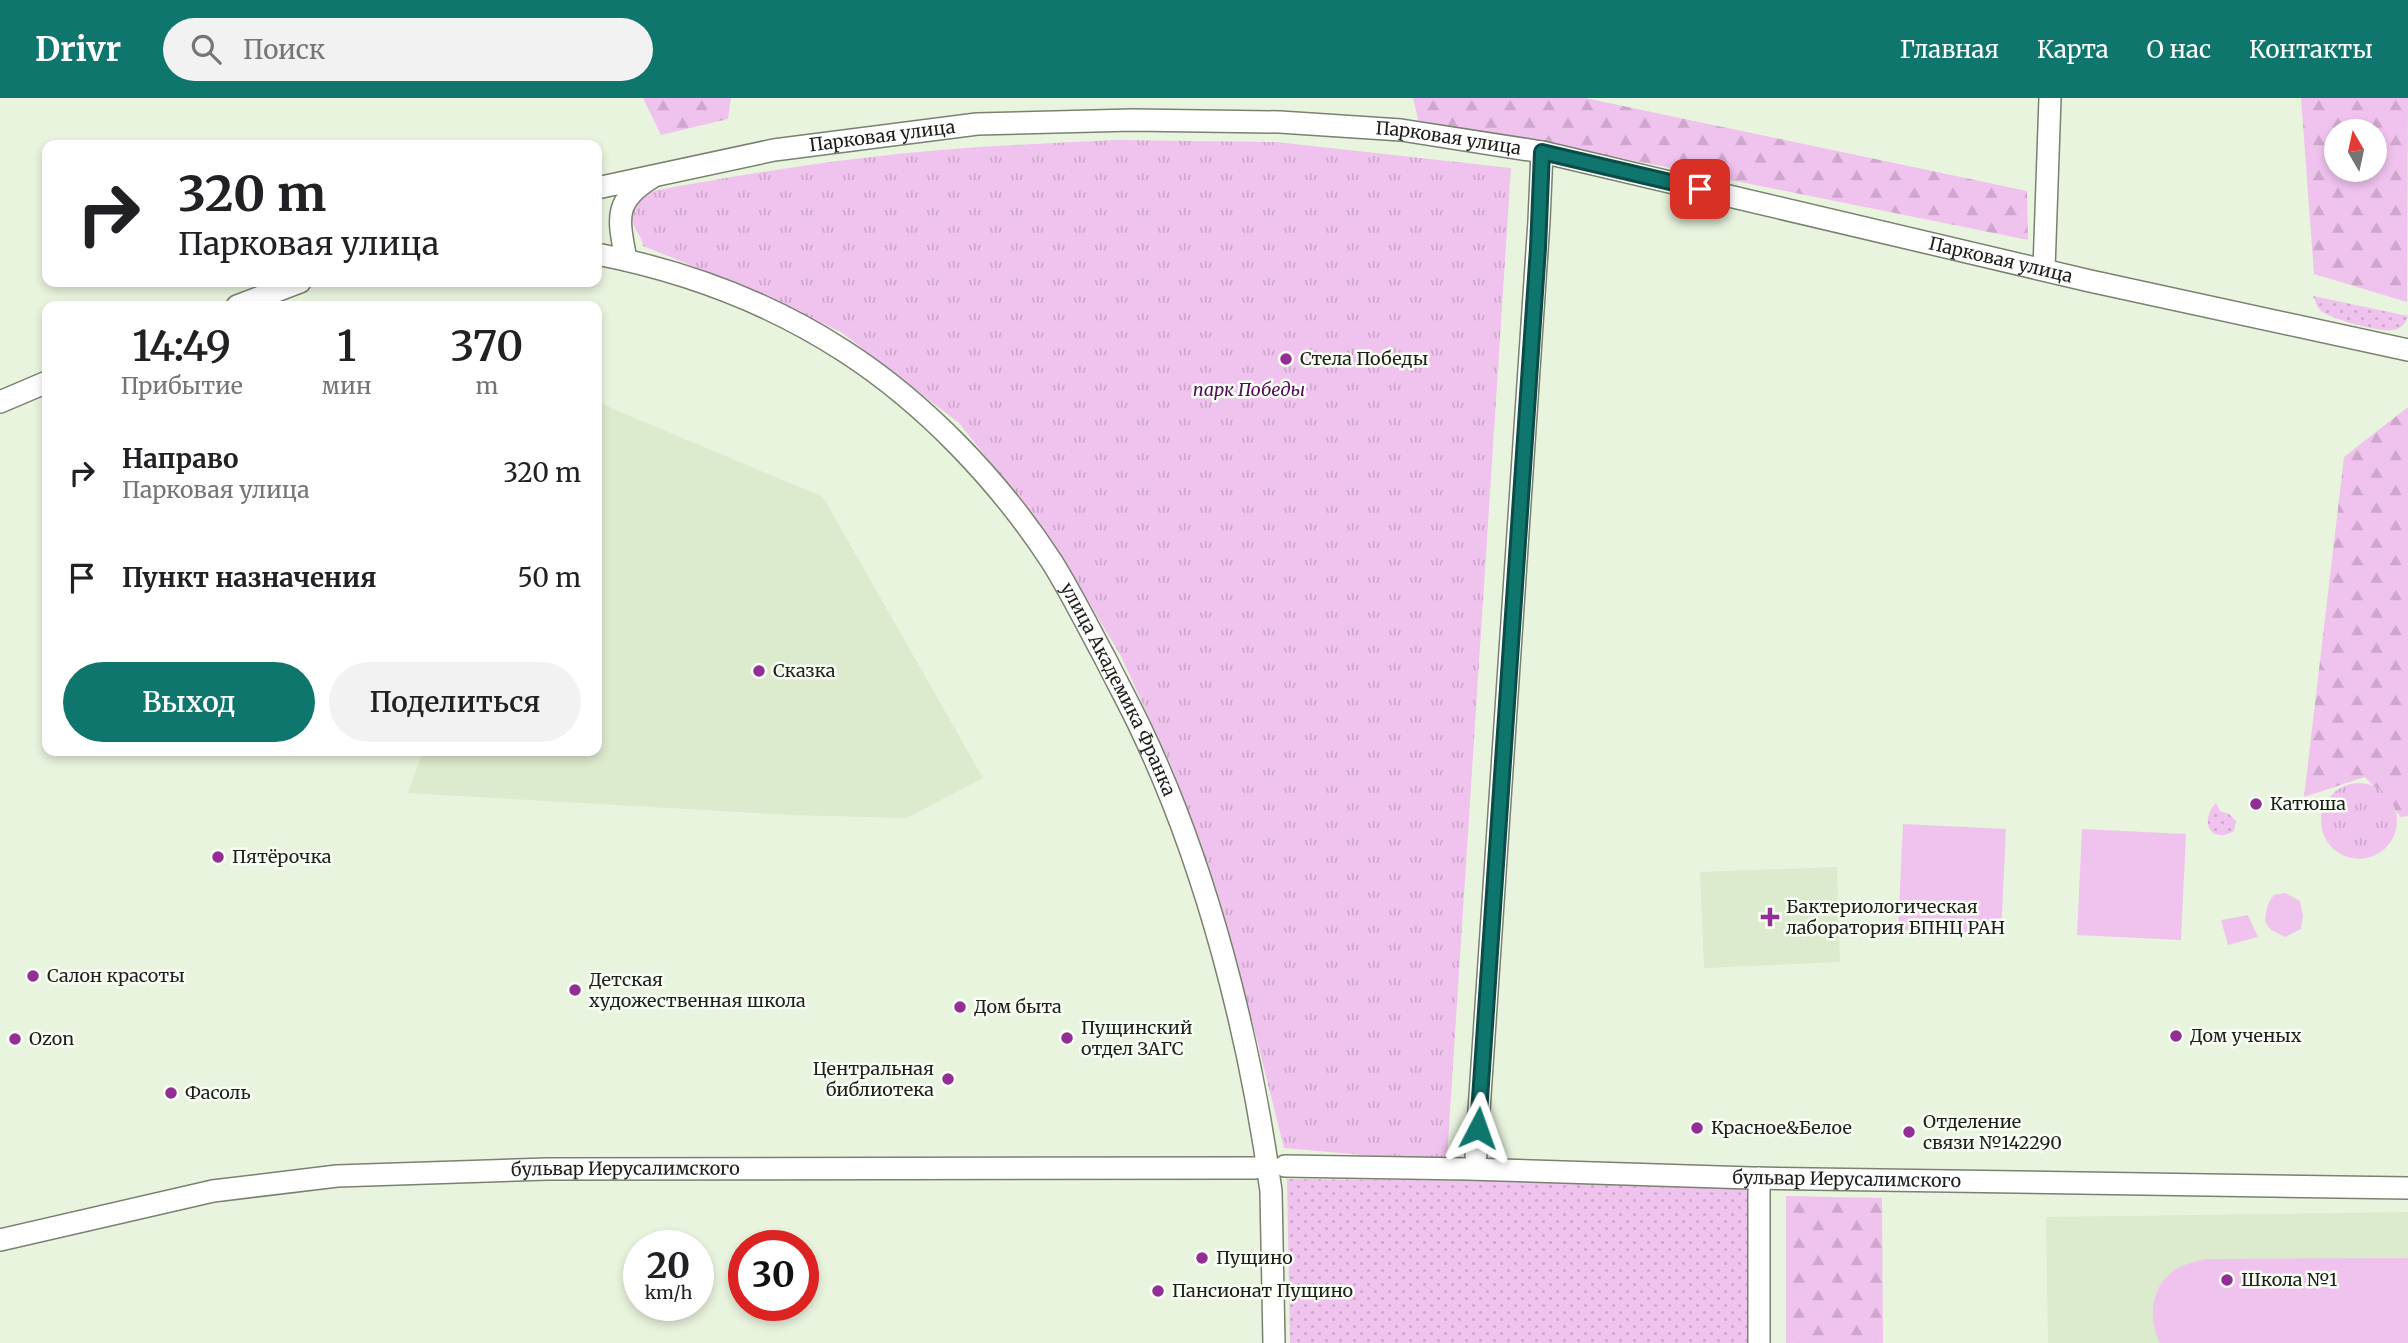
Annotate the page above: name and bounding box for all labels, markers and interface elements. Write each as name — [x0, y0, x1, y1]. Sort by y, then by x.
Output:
search box — [163, 18, 653, 81]
text: Drivr — [35, 29, 121, 70]
icon: search — [187, 30, 225, 68]
text: Поиск — [243, 33, 325, 66]
text: Главная — [1900, 34, 1999, 65]
text: Карта — [2037, 34, 2109, 65]
text: О нас — [2147, 34, 2211, 65]
text: Контакты — [2249, 34, 2373, 65]
street label: Парковая улица — [808, 115, 957, 156]
street label: Парковая улица — [1375, 116, 1523, 160]
north arrow — [2324, 119, 2387, 182]
map controls — [2324, 119, 2387, 182]
pin — [1670, 159, 1730, 219]
text: 320 m — [178, 163, 326, 224]
icon: right — [63, 168, 154, 259]
icon: arrive — [1681, 170, 1719, 208]
text: Парковая улица — [178, 224, 439, 264]
street label: Парковая улица — [1927, 231, 2075, 288]
text: 14:49 — [132, 320, 231, 372]
text: 1 — [337, 320, 356, 372]
text: 370 — [450, 320, 523, 372]
place label: Стела Победы — [1300, 347, 1428, 370]
marker: Стела Победы — [1278, 351, 1294, 367]
text: Прибытие — [121, 371, 243, 400]
text: мин — [321, 371, 372, 400]
text: m — [475, 371, 498, 400]
park label: парк Победы — [1193, 378, 1305, 401]
text: Направо — [122, 442, 239, 475]
icon: right — [63, 454, 101, 492]
text: 320 m — [503, 456, 581, 489]
text: Парковая улица — [122, 475, 310, 504]
icon: arrive — [63, 559, 101, 597]
text: Пункт назначения — [122, 561, 376, 594]
text: 50 m — [517, 561, 581, 594]
street label: улица Академика Франка — [1056, 578, 1181, 800]
place label: Сказка — [773, 659, 836, 682]
button: Выход — [63, 662, 315, 742]
button: Поделиться — [329, 662, 581, 742]
marker: Сказка — [751, 663, 767, 679]
place label: Катюша — [2270, 792, 2346, 815]
marker: Катюша — [2248, 796, 2264, 812]
place label: Пятёрочка — [232, 845, 332, 868]
marker: Пятёрочка — [210, 849, 226, 865]
place label: Бактериологическая лаборатория БПНЦ РАН — [1786, 895, 2005, 939]
marker: Бактериологическая лаборатория БПНЦ РАН — [1760, 907, 1780, 927]
place label: Салон красоты — [47, 964, 185, 987]
marker: Салон красоты — [25, 968, 41, 984]
place label: Детская художественная школа — [589, 968, 806, 1012]
marker: Детская художественная школа — [567, 982, 583, 998]
place label: Дом быта — [974, 995, 1062, 1018]
marker: Дом быта — [952, 999, 968, 1015]
place label: Пущинский отдел ЗАГС — [1081, 1016, 1192, 1060]
place label: Дом ученых — [2190, 1024, 2302, 1047]
place label: Ozon — [29, 1027, 74, 1050]
marker: Дом ученых — [2168, 1028, 2184, 1044]
marker: Пущинский отдел ЗАГС — [1059, 1030, 1075, 1046]
marker: Ozon — [7, 1031, 23, 1047]
place label: Центральная библиотека — [813, 1057, 934, 1101]
marker: Центральная библиотека — [940, 1071, 956, 1087]
place label: Фасоль — [185, 1081, 251, 1104]
marker: Фасоль — [163, 1085, 179, 1101]
position arrow — [1441, 1091, 1515, 1165]
place label: Отделение связи №142290 — [1923, 1110, 2062, 1154]
place label: Красное&Белое — [1711, 1116, 1852, 1139]
marker: Красное&Белое — [1689, 1120, 1705, 1136]
marker: Отделение связи №142290 — [1901, 1124, 1917, 1140]
street label: бульвар Иерусалимского — [511, 1157, 740, 1181]
street label: бульвар Иерусалимского — [1732, 1165, 1961, 1192]
speed limit sign: 30 — [728, 1230, 819, 1321]
text: 20 — [647, 1244, 690, 1288]
place label: Пущино — [1216, 1246, 1293, 1269]
marker: Пущино — [1194, 1250, 1210, 1266]
place label: Школа №1 — [2241, 1268, 2337, 1291]
marker: Школа №1 — [2219, 1272, 2235, 1288]
place label: Пансионат Пущино — [1172, 1279, 1353, 1302]
text: km/h — [645, 1281, 692, 1304]
marker: Пансионат Пущино — [1150, 1283, 1166, 1299]

